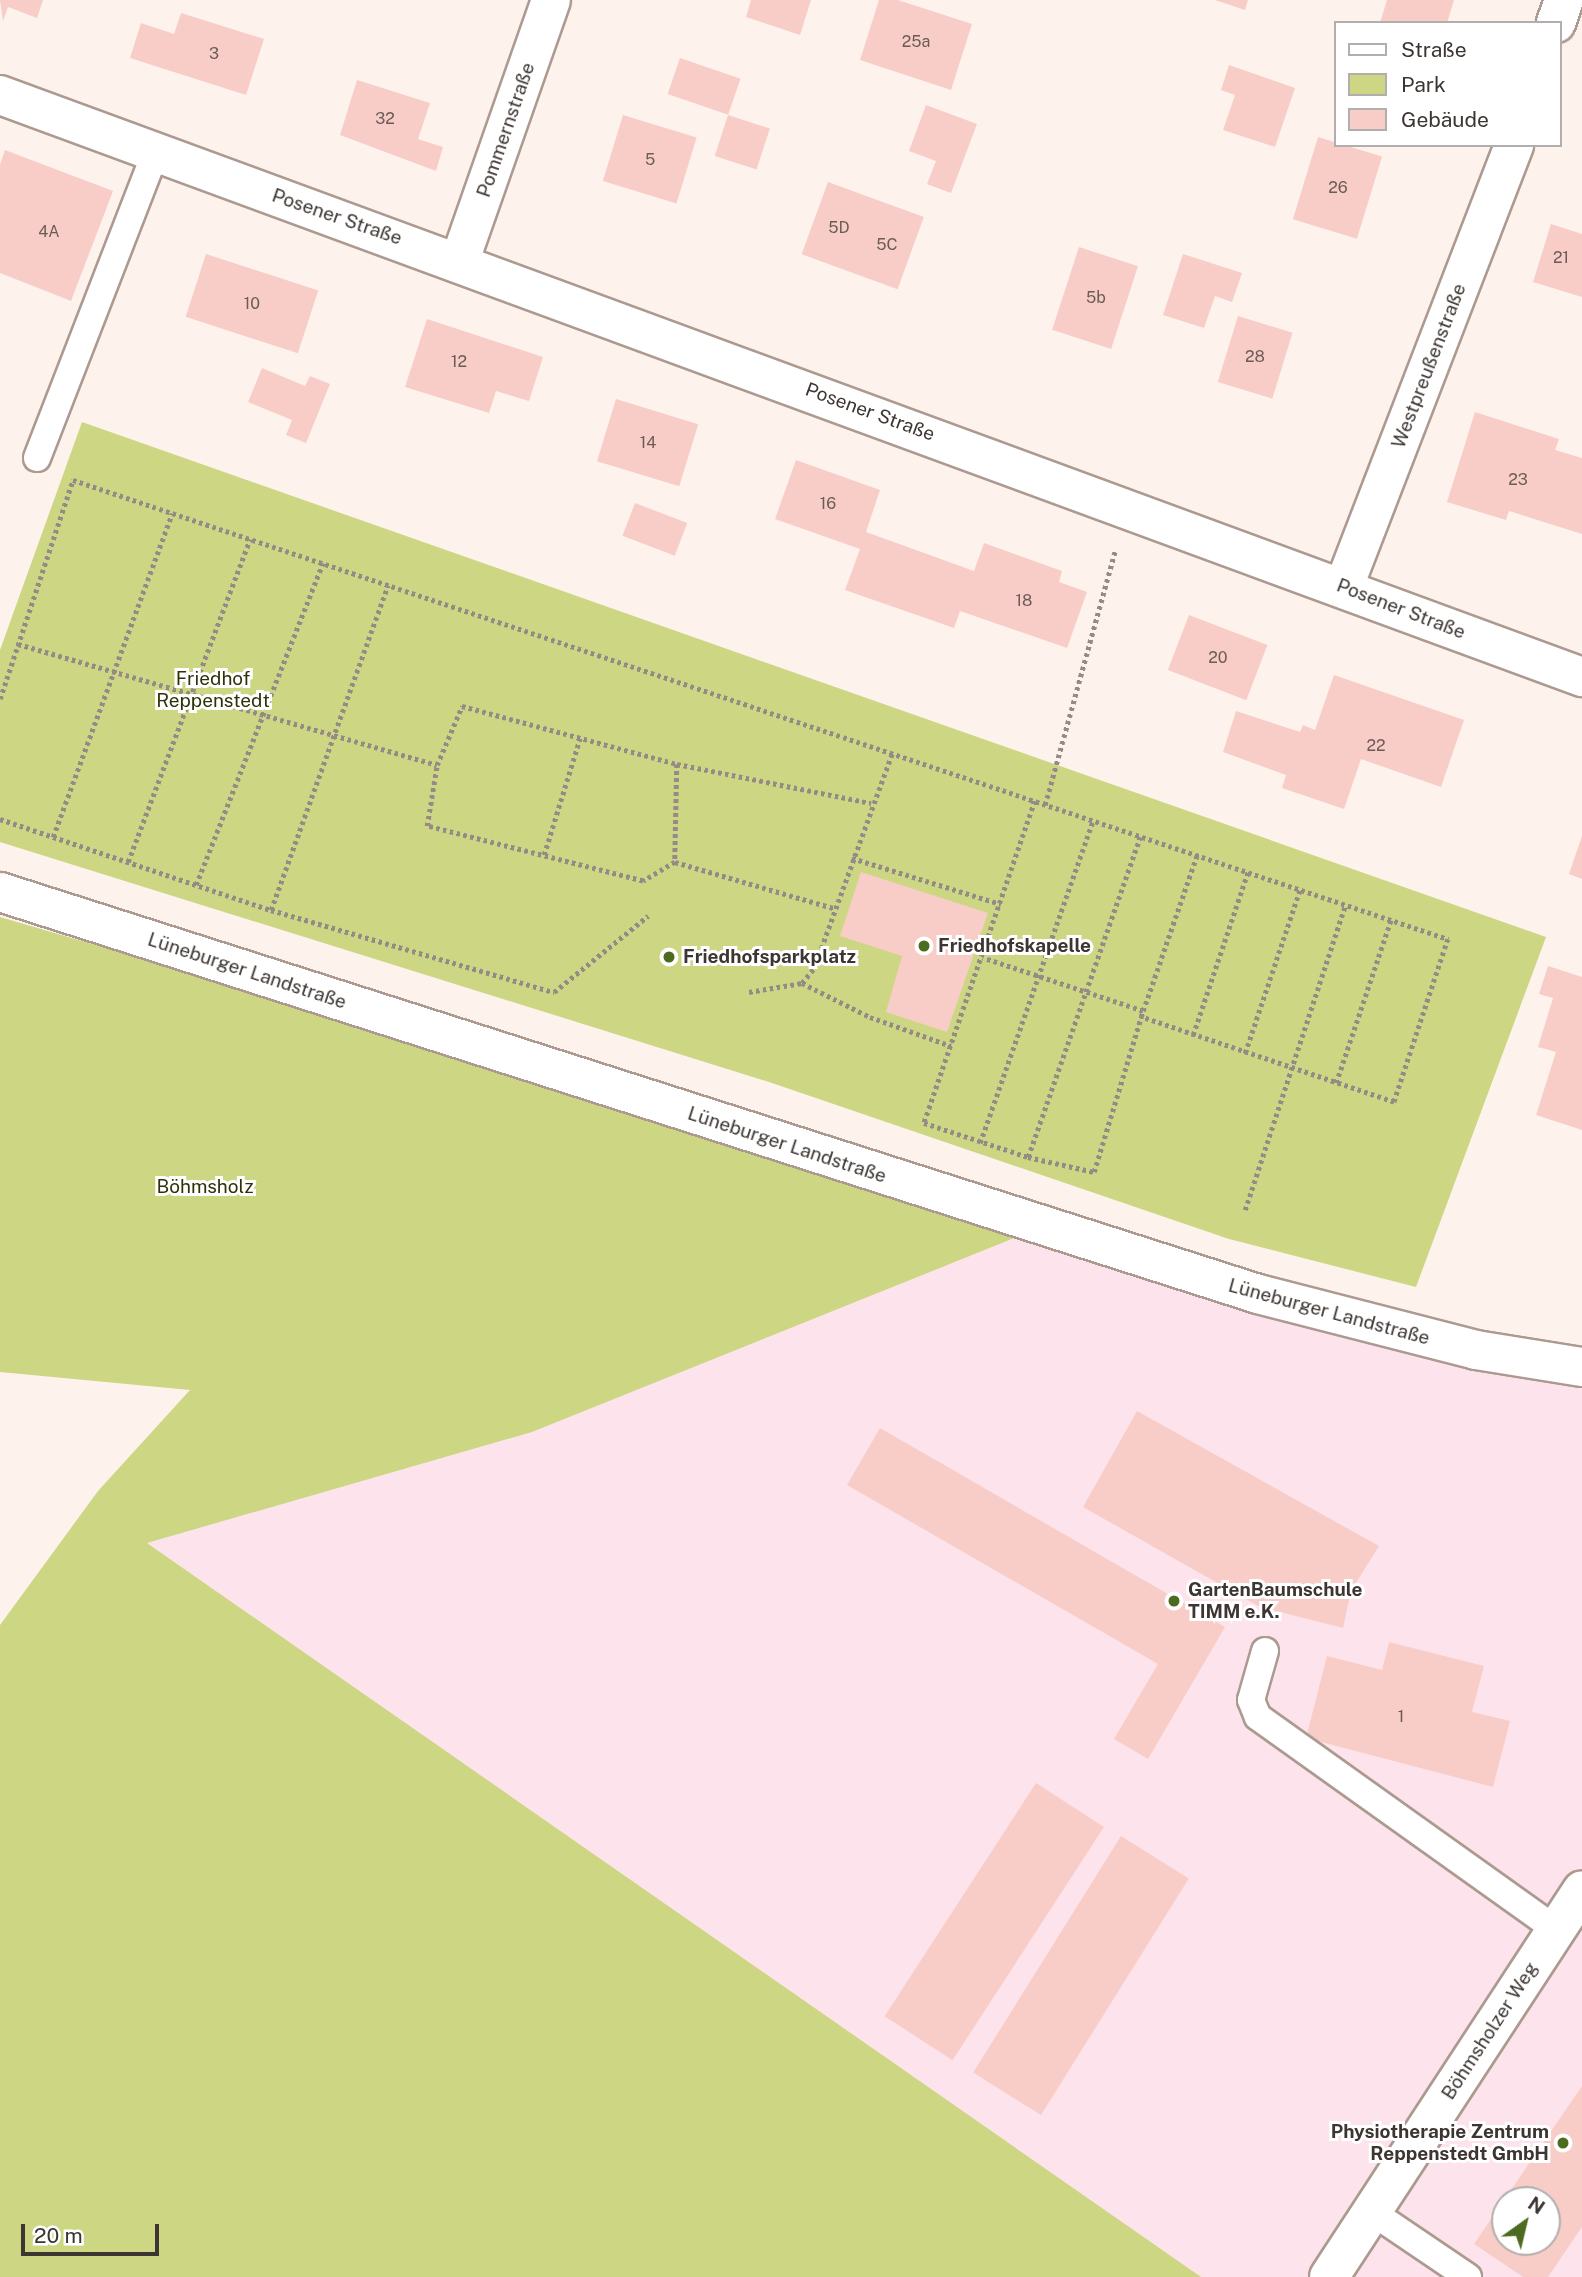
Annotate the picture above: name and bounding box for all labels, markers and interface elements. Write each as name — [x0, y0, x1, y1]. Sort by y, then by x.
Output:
legend — [1334, 21, 1561, 147]
house number: 25a — [902, 32, 930, 52]
text: Straße — [1401, 37, 1467, 62]
house number: 3 — [209, 44, 219, 64]
street label: Pommernstraße — [472, 60, 540, 200]
text: Park — [1401, 72, 1446, 97]
text: Gebäude — [1401, 107, 1489, 132]
house number: 32 — [375, 109, 395, 129]
house number: 5 — [645, 150, 655, 170]
house number: 26 — [1328, 178, 1348, 198]
street label: Posener Straße — [269, 184, 405, 250]
house number: 5D — [828, 218, 850, 238]
house number: 4A — [38, 222, 60, 242]
house number: 5C — [876, 235, 898, 255]
house number: 21 — [1553, 248, 1569, 268]
street label: Westpreußenstraße — [1387, 281, 1471, 451]
house number: 5b — [1086, 288, 1106, 308]
house number: 10 — [244, 294, 260, 314]
house number: 28 — [1245, 347, 1265, 367]
house number: 12 — [451, 352, 467, 372]
street label: Posener Straße — [802, 378, 938, 446]
house number: 14 — [640, 433, 656, 453]
house number: 23 — [1508, 470, 1528, 490]
house number: 16 — [820, 494, 836, 514]
street label: Posener Straße — [1333, 574, 1469, 644]
house number: 18 — [1016, 591, 1032, 611]
house number: 20 — [1208, 648, 1228, 668]
park label: Friedhof Reppenstedt — [156, 668, 270, 712]
house number: 22 — [1366, 736, 1386, 756]
street label: Lüneburger Landstraße — [145, 928, 349, 1014]
place label: Friedhofskapelle — [938, 935, 1091, 957]
marker: Friedhofskapelle — [916, 938, 932, 954]
place label: Friedhofsparkplatz — [683, 946, 856, 968]
marker: Friedhofsparkplatz — [661, 949, 677, 965]
street label: Lüneburger Landstraße — [685, 1102, 889, 1188]
park label: Böhmsholz — [156, 1176, 254, 1198]
street label: Lüneburger Landstraße — [1226, 1274, 1432, 1350]
place label: GartenBaumschule TIMM e.K. — [1188, 1579, 1362, 1623]
marker: GartenBaumschule TIMM e.K. — [1166, 1593, 1182, 1609]
house number: 1 — [1398, 1707, 1404, 1727]
street label: Böhmsholzer Weg — [1437, 1958, 1543, 2104]
place label: Physiotherapie Zentrum Reppenstedt GmbH — [1331, 2121, 1549, 2165]
marker: Physiotherapie Zentrum Reppenstedt GmbH — [1555, 2135, 1571, 2151]
north arrow — [1491, 2186, 1561, 2256]
text: N — [1524, 2192, 1549, 2219]
scale bar — [24, 2210, 163, 2254]
text: 20 m — [34, 2223, 83, 2248]

